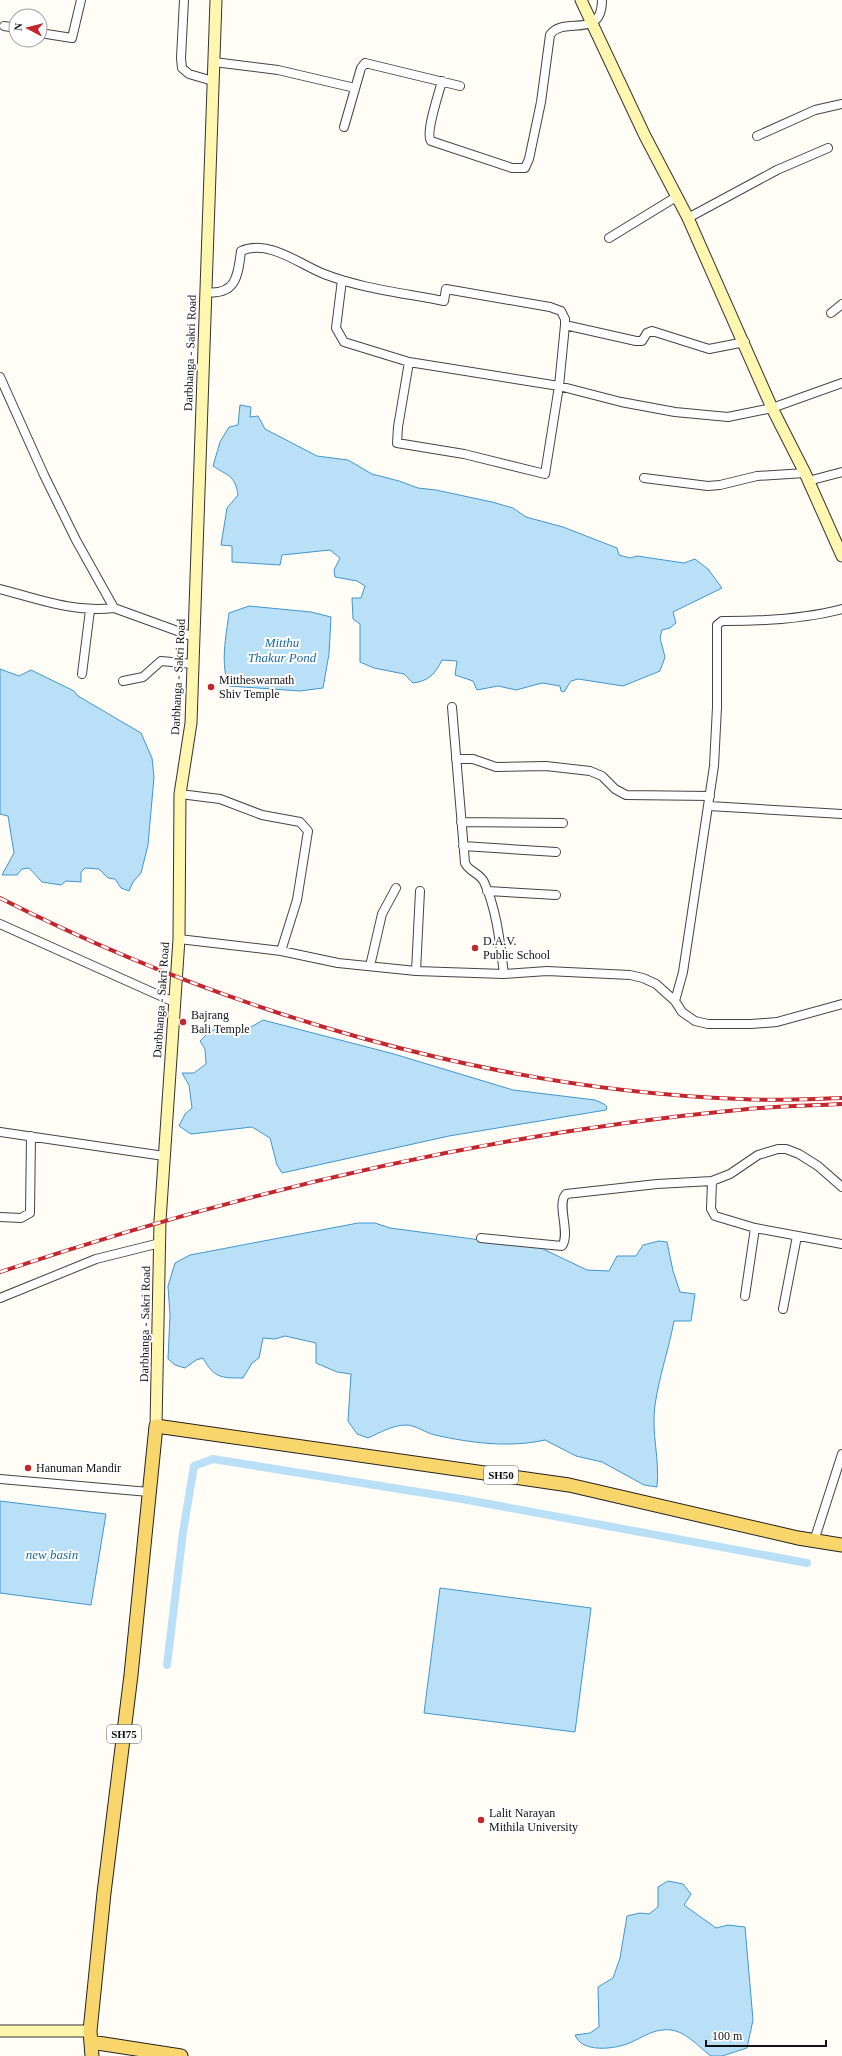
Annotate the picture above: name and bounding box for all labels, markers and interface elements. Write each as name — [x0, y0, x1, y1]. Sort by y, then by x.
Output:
north arrow — [8, 8, 48, 48]
text: N — [12, 22, 25, 31]
street label: Darbhanga - Sakri Road — [181, 295, 199, 411]
street label: Darbhanga - Sakri Road — [168, 619, 188, 735]
water label: Mitthu Thakur Pond — [248, 635, 317, 665]
place label: Mittheswarnath Shiv Temple — [219, 673, 294, 701]
marker: Mittheswarnath Shiv Temple — [206, 682, 216, 692]
place label: D.A.V. Public School — [483, 934, 551, 962]
street label: Darbhanga - Sakri Road — [150, 942, 172, 1058]
marker: D.A.V. Public School — [470, 943, 480, 953]
place label: Bajrang Bali Temple — [191, 1008, 250, 1036]
marker: Bajrang Bali Temple — [178, 1017, 188, 1027]
street label: Darbhanga - Sakri Road — [137, 1266, 153, 1382]
place label: Hanuman Mandir — [36, 1461, 121, 1475]
marker: Hanuman Mandir — [23, 1463, 33, 1473]
road number: SH50 — [484, 1466, 518, 1484]
water label: new basin — [26, 1547, 78, 1562]
road number: SH75 — [107, 1725, 141, 1743]
place label: Lalit Narayan Mithila University — [489, 1806, 578, 1834]
marker: Lalit Narayan Mithila University — [476, 1815, 486, 1825]
scale bar — [706, 2022, 826, 2048]
text: 100 m — [712, 2029, 743, 2043]

